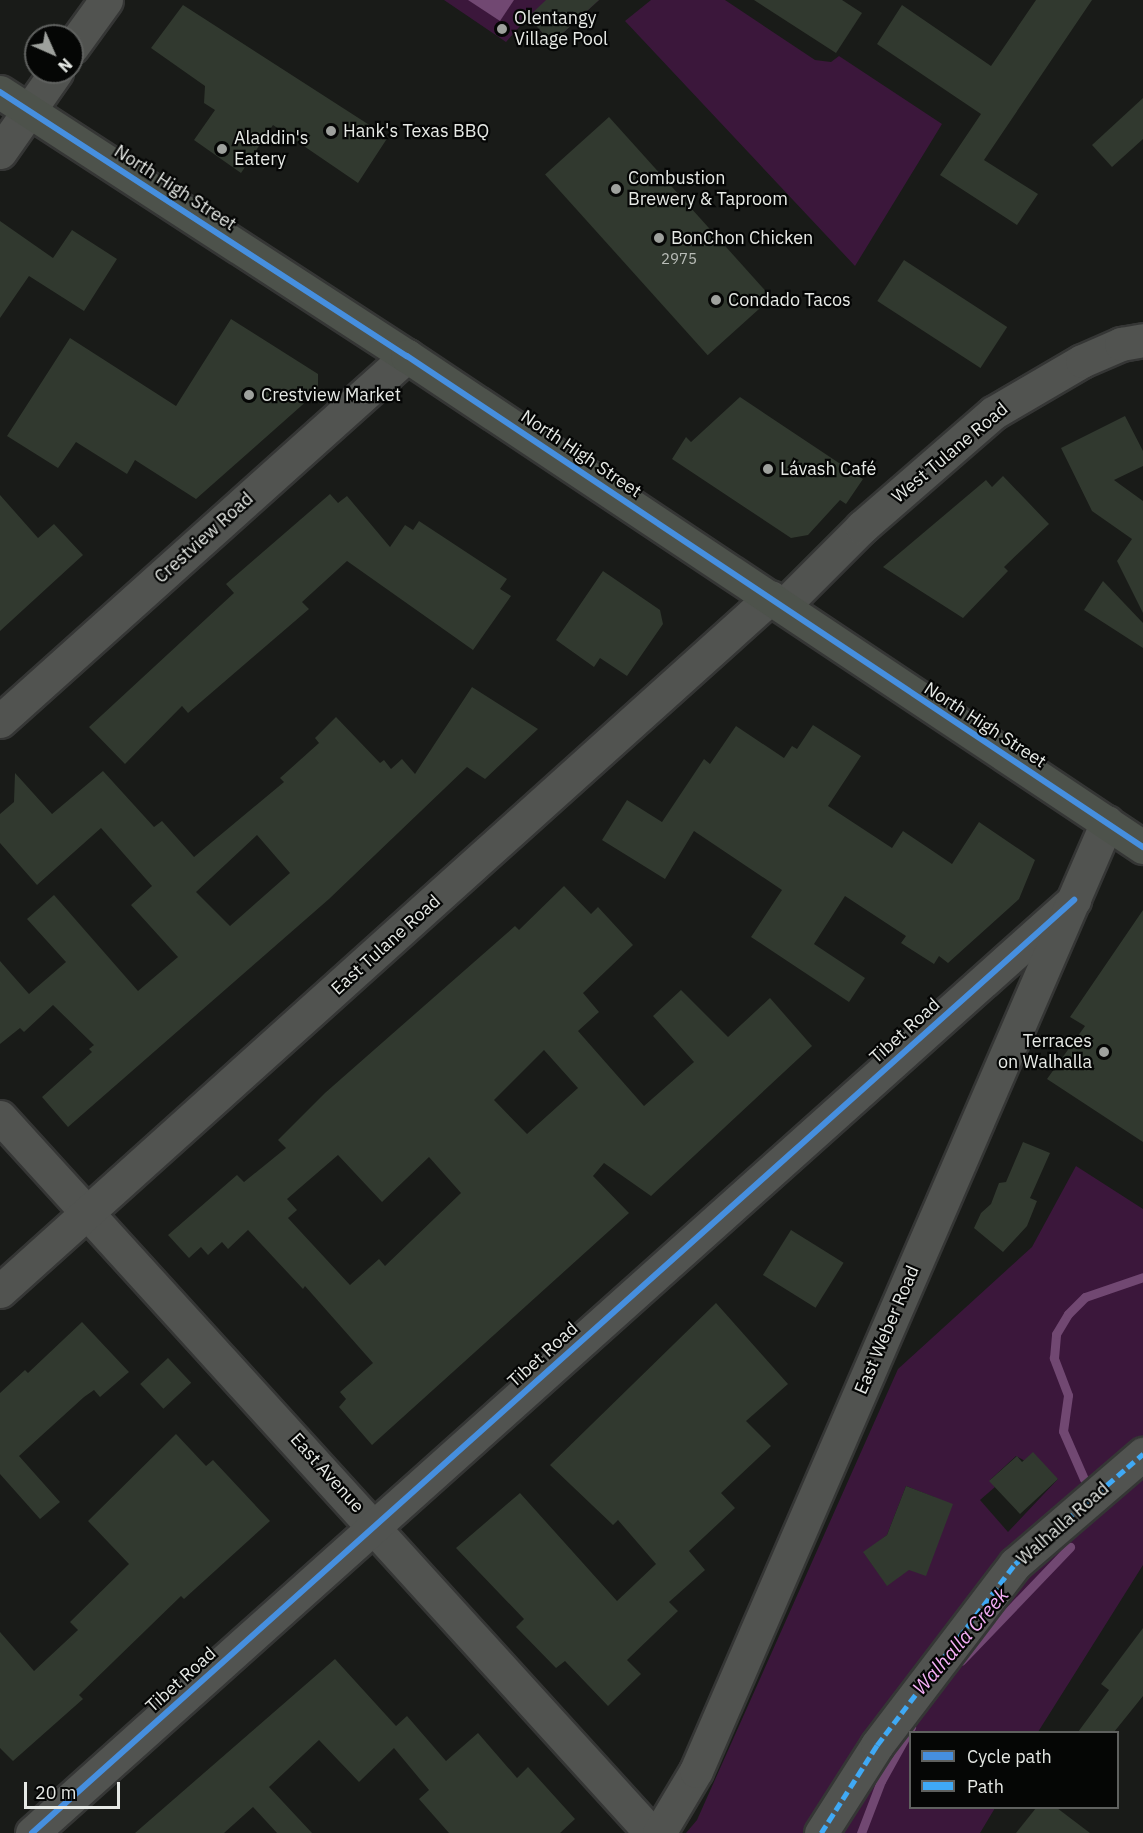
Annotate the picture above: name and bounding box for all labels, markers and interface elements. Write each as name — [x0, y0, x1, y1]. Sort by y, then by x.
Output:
place label: Olentangy Village Pool — [514, 8, 608, 50]
marker: Olentangy Village Pool — [495, 22, 509, 36]
north arrow — [24, 24, 84, 84]
text: N — [54, 54, 76, 76]
place label: Hank's Texas BBQ — [343, 120, 489, 142]
marker: Hank's Texas BBQ — [324, 124, 338, 138]
place label: Aladdin's Eatery — [234, 128, 309, 170]
street label: North High Street — [110, 141, 240, 235]
marker: Aladdin's Eatery — [215, 142, 229, 156]
place label: Combustion Brewery & Taproom — [628, 168, 788, 210]
marker: Combustion Brewery & Taproom — [609, 182, 623, 196]
place label: BonChon Chicken — [671, 227, 813, 249]
marker: BonChon Chicken — [652, 231, 666, 245]
house number: 2975 — [661, 250, 697, 268]
place label: Condado Tacos — [728, 289, 851, 311]
marker: Condado Tacos — [709, 293, 723, 307]
place label: Crestview Market — [261, 384, 401, 406]
marker: Crestview Market — [242, 388, 256, 402]
street label: West Tulane Road — [888, 398, 1012, 508]
street label: North High Street — [517, 406, 645, 502]
place label: Lávash Café — [780, 458, 876, 480]
marker: Lávash Café — [761, 462, 775, 476]
street label: Crestview Road — [150, 488, 258, 588]
street label: North High Street — [920, 678, 1050, 772]
street label: East Tulane Road — [327, 890, 445, 1000]
street label: Tibet Road — [865, 994, 945, 1068]
place label: Terraces on Walhalla — [998, 1031, 1092, 1074]
marker: Terraces on Walhalla — [1097, 1045, 1111, 1059]
street label: East Weber Road — [850, 1262, 924, 1398]
street label: Tibet Road — [503, 1318, 583, 1392]
street label: East Avenue — [286, 1429, 368, 1517]
street label: Walhalla Road — [1012, 1478, 1114, 1570]
water label: Walhalla Creek — [907, 1583, 1013, 1699]
street label: Tibet Road — [141, 1643, 221, 1717]
legend — [909, 1731, 1119, 1809]
text: Cycle path — [967, 1745, 1052, 1768]
scale bar — [27, 1770, 123, 1808]
text: Path — [967, 1775, 1004, 1798]
text: 20 m — [35, 1781, 77, 1804]

